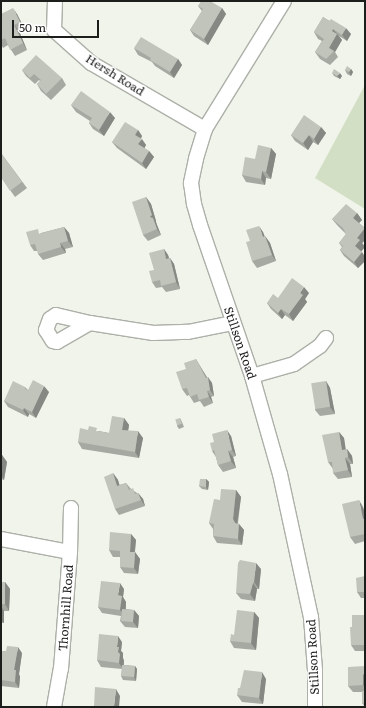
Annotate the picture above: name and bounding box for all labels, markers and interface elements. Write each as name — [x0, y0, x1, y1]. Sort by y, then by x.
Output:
scale bar — [14, 12, 101, 38]
text: 50 m — [19, 18, 46, 36]
street label: Hersh Road — [83, 51, 147, 99]
street label: Stillson Road — [221, 305, 259, 381]
street label: Thornhill Road — [56, 564, 76, 652]
street label: Stillson Road — [304, 619, 322, 695]

